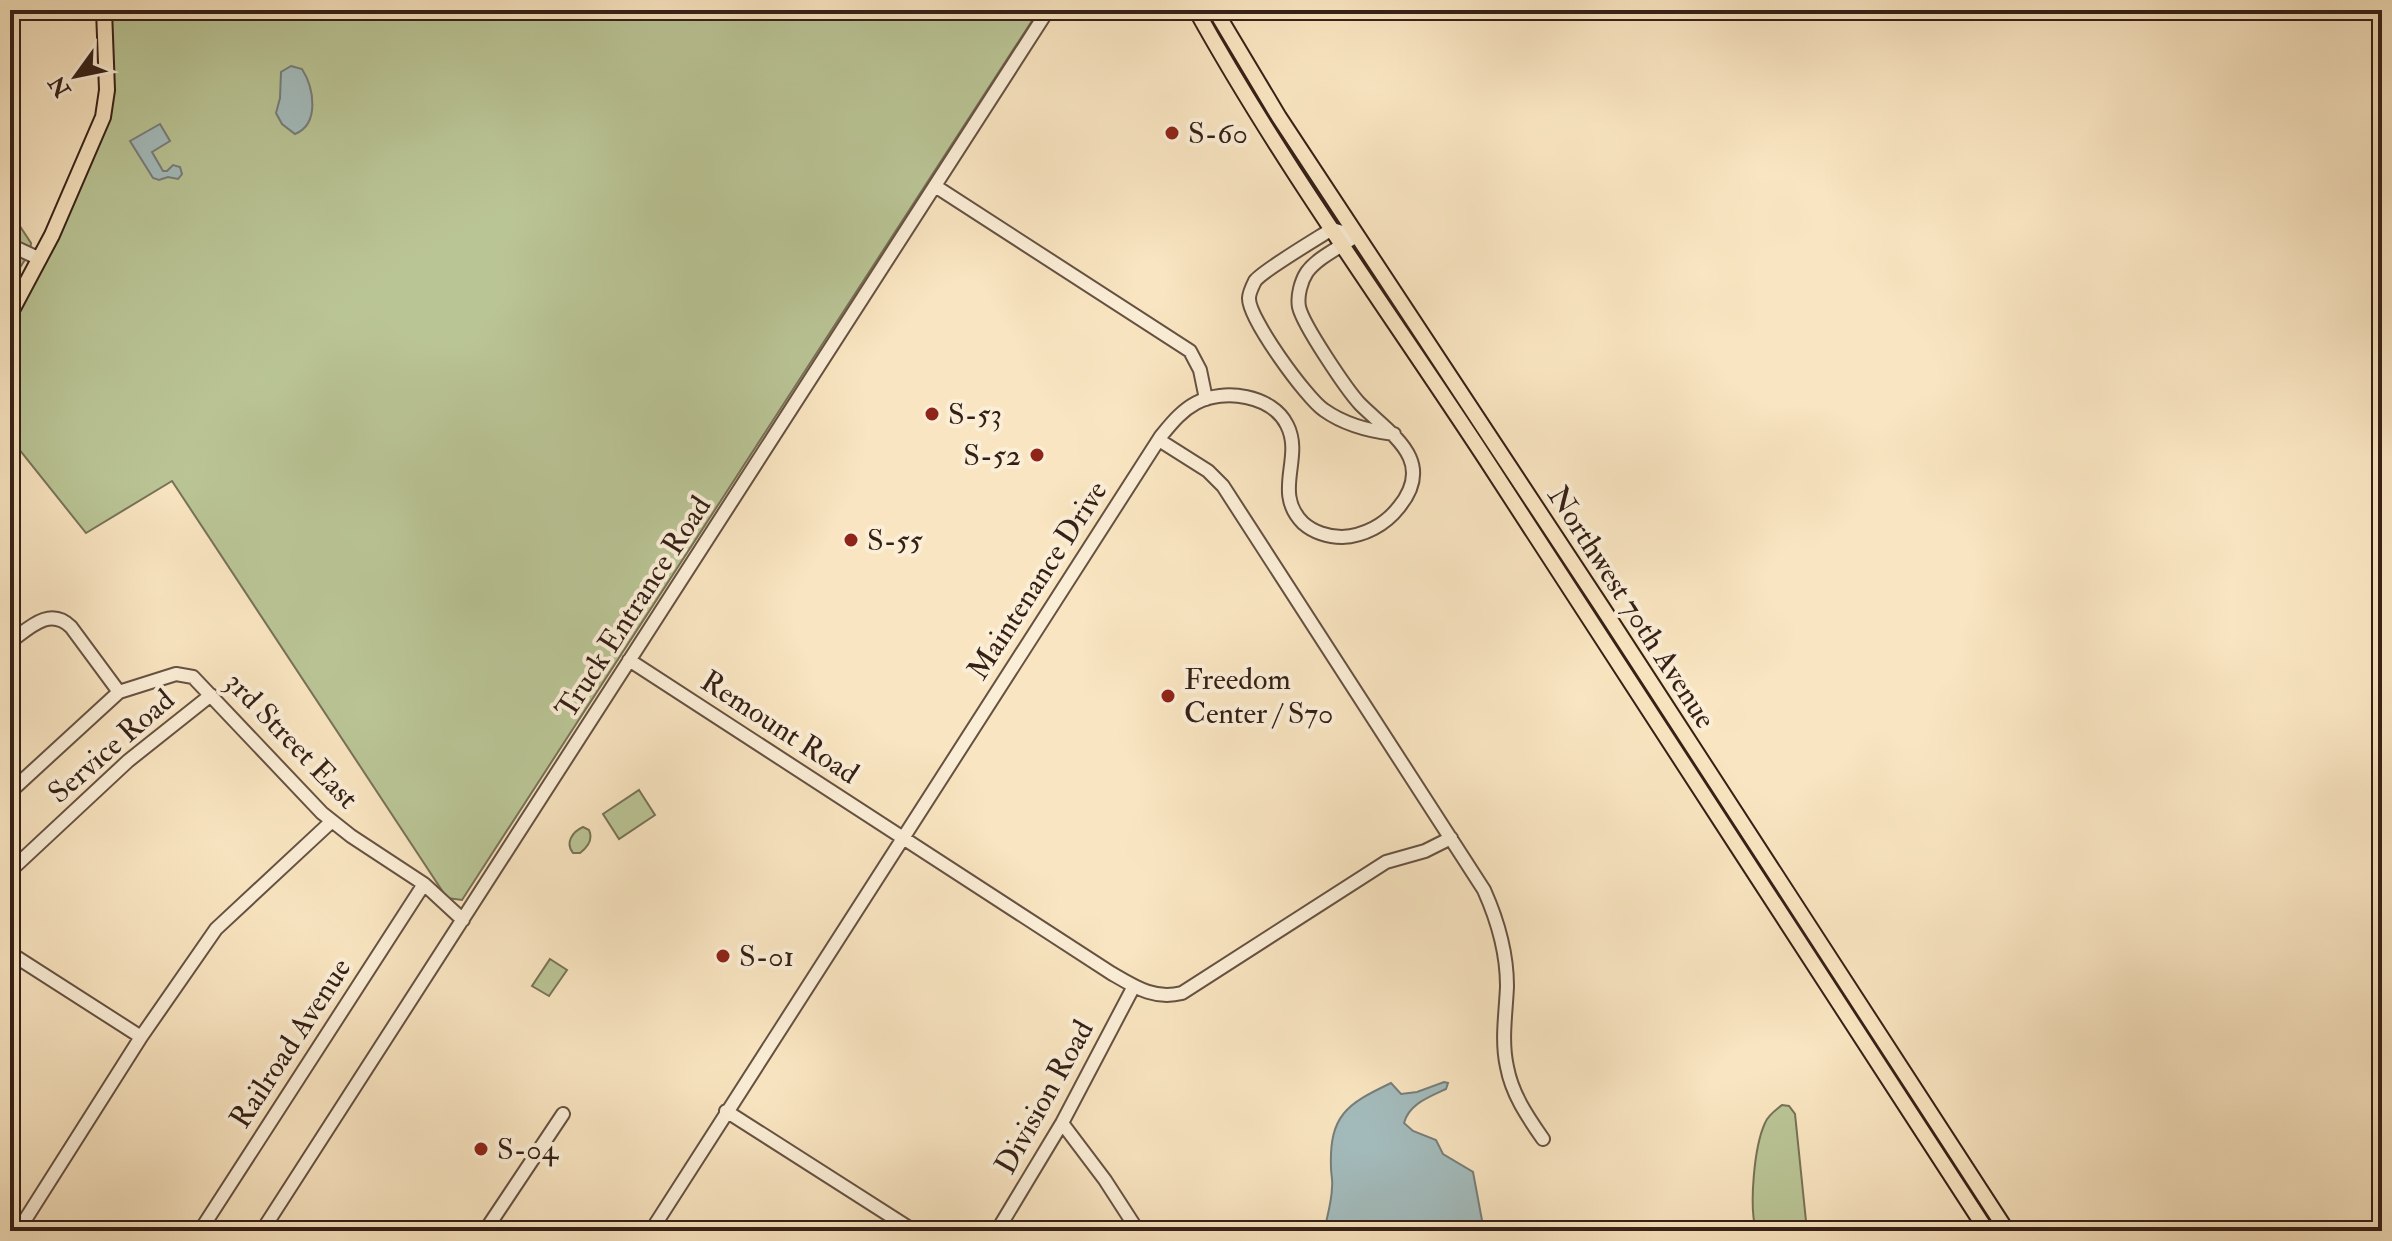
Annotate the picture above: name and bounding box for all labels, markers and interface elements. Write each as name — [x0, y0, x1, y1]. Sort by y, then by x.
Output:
north arrow — [36, 36, 116, 116]
text: N — [43, 70, 78, 103]
place label: S-60 — [1188, 115, 1248, 152]
marker: S-60 — [1163, 124, 1181, 142]
place label: S-53 — [948, 396, 1002, 433]
marker: S-53 — [923, 405, 941, 423]
place label: S-52 — [963, 437, 1021, 474]
marker: S-52 — [1028, 446, 1046, 464]
street label: Maintenance Drive — [959, 474, 1115, 687]
street label: Northwest 70th Avenue — [1539, 479, 1724, 735]
street label: Truck Entrance Road — [548, 489, 719, 725]
place label: S-55 — [867, 522, 924, 559]
marker: S-55 — [842, 531, 860, 549]
place label: Freedom Center / S70 — [1184, 661, 1333, 732]
street label: Remount Road — [694, 663, 866, 792]
street label: 3rd Street East — [217, 664, 366, 817]
street label: Service Road — [41, 681, 182, 811]
marker: Freedom Center / S70 — [1159, 687, 1177, 705]
place label: S-01 — [739, 938, 794, 975]
marker: S-01 — [714, 947, 732, 965]
street label: Railroad Avenue — [222, 951, 359, 1135]
street label: Division Road — [987, 1014, 1102, 1181]
place label: S-04 — [497, 1131, 560, 1168]
marker: S-04 — [472, 1140, 490, 1158]

